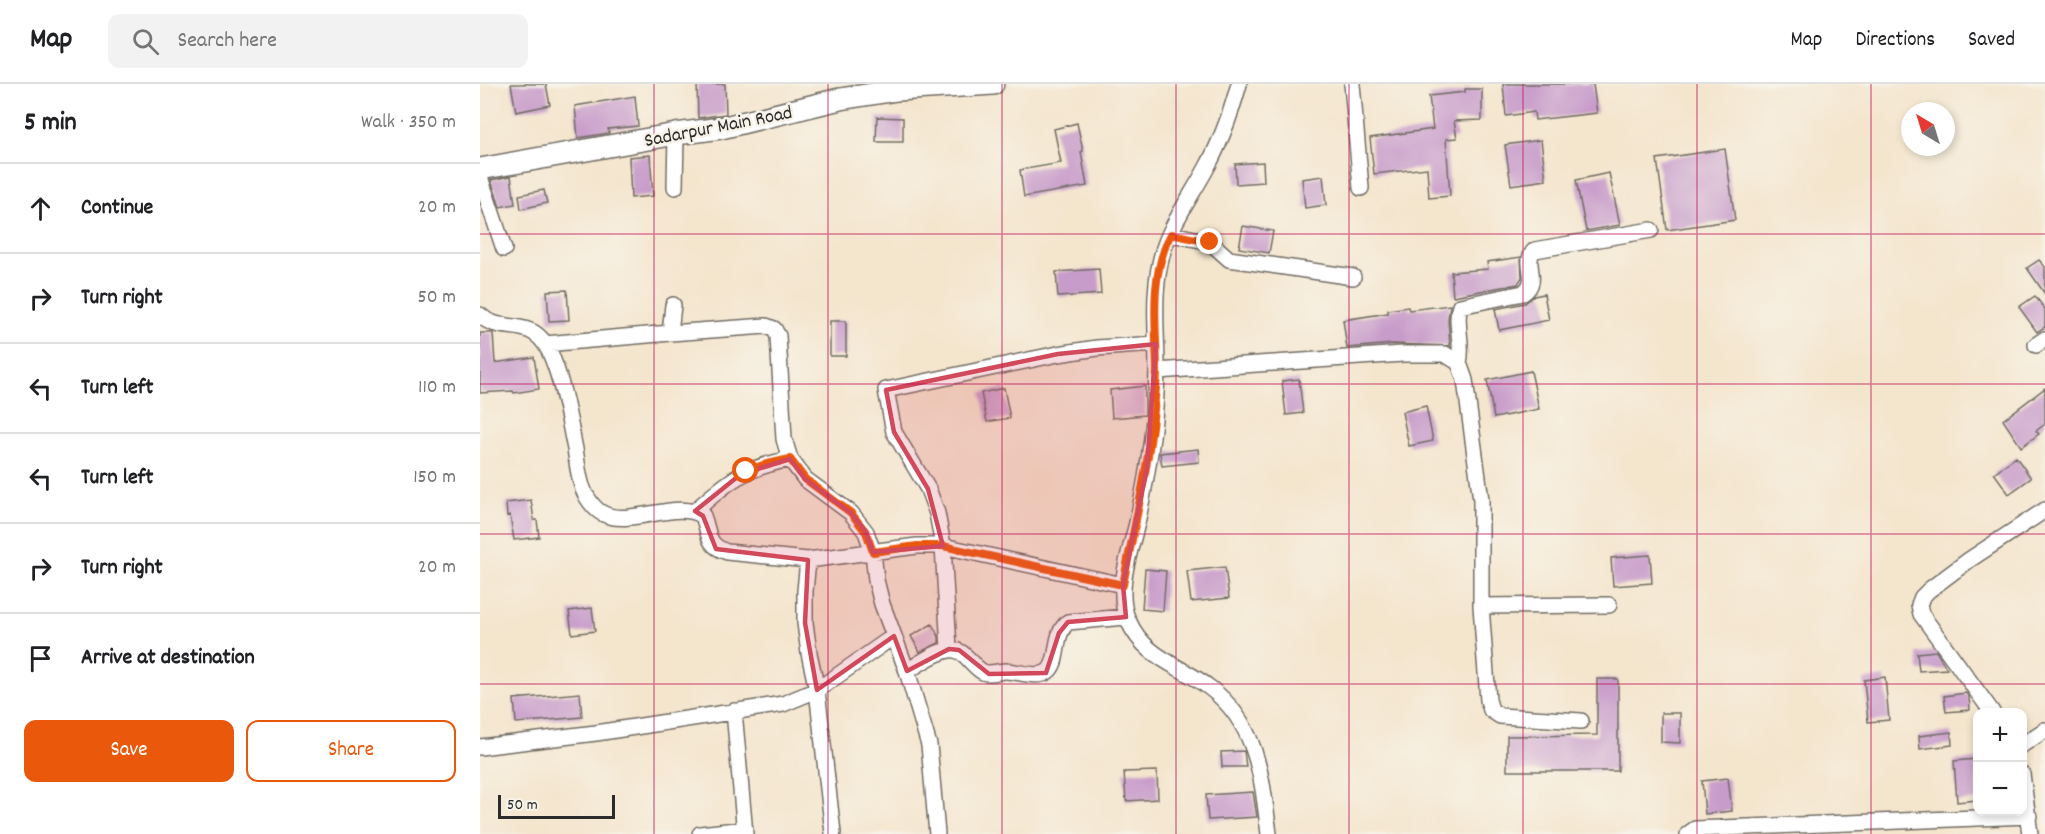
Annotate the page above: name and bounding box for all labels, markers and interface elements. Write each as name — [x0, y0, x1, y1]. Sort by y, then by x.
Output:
search box — [108, 14, 528, 68]
text: Map — [30, 21, 72, 61]
icon: search — [129, 25, 162, 58]
text: Search here — [177, 26, 277, 57]
text: Map — [1791, 26, 1822, 56]
text: Directions — [1855, 26, 1935, 56]
text: Saved — [1968, 26, 2015, 56]
street label: Sadarpur Main Road — [642, 100, 795, 156]
north arrow — [1901, 102, 1955, 156]
text: 5 min — [24, 105, 77, 142]
text: Walk · 350 m — [361, 109, 456, 137]
icon: ahead — [24, 192, 57, 225]
text: Continue — [81, 193, 153, 224]
text: 20 m — [418, 194, 456, 222]
route end — [1196, 228, 1222, 254]
icon: right — [24, 282, 57, 315]
text: Turn right — [81, 283, 163, 314]
text: 50 m — [418, 284, 456, 312]
icon: left — [24, 372, 57, 405]
text: Turn left — [81, 373, 153, 404]
text: 110 m — [418, 374, 456, 402]
route start — [732, 457, 758, 483]
icon: left — [24, 462, 57, 495]
text: Turn left — [81, 463, 153, 494]
text: 150 m — [413, 464, 456, 492]
icon: right — [24, 552, 57, 585]
text: Turn right — [81, 553, 163, 584]
text: 20 m — [418, 554, 456, 582]
icon: arrive — [24, 642, 57, 675]
text: Arrive at destination — [81, 643, 255, 674]
map controls — [1973, 708, 2027, 816]
button: + — [1973, 708, 2027, 762]
button: Save — [24, 720, 234, 782]
button: Share — [246, 720, 456, 782]
button: − — [1973, 762, 2027, 816]
scale bar — [498, 792, 615, 820]
text: 50 m — [507, 794, 538, 817]

